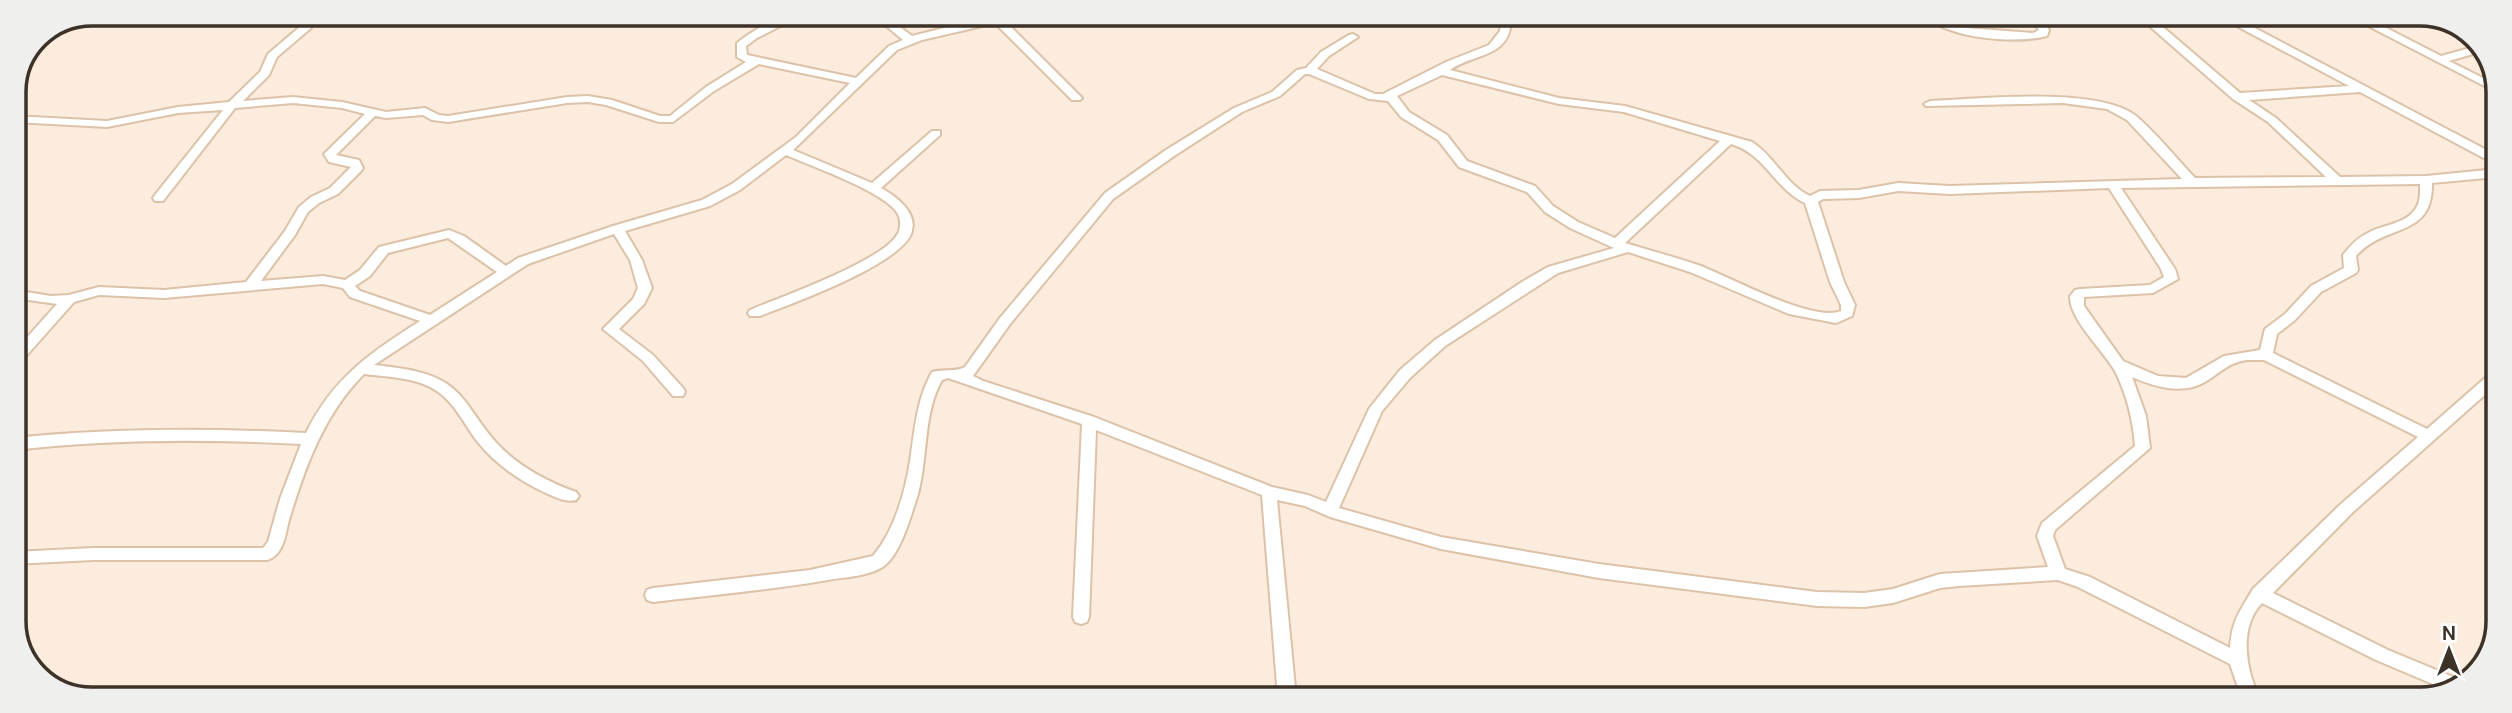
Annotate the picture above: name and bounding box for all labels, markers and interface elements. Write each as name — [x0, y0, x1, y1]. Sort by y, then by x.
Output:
north arrow — [2414, 615, 2484, 685]
text: N — [2442, 621, 2456, 646]

